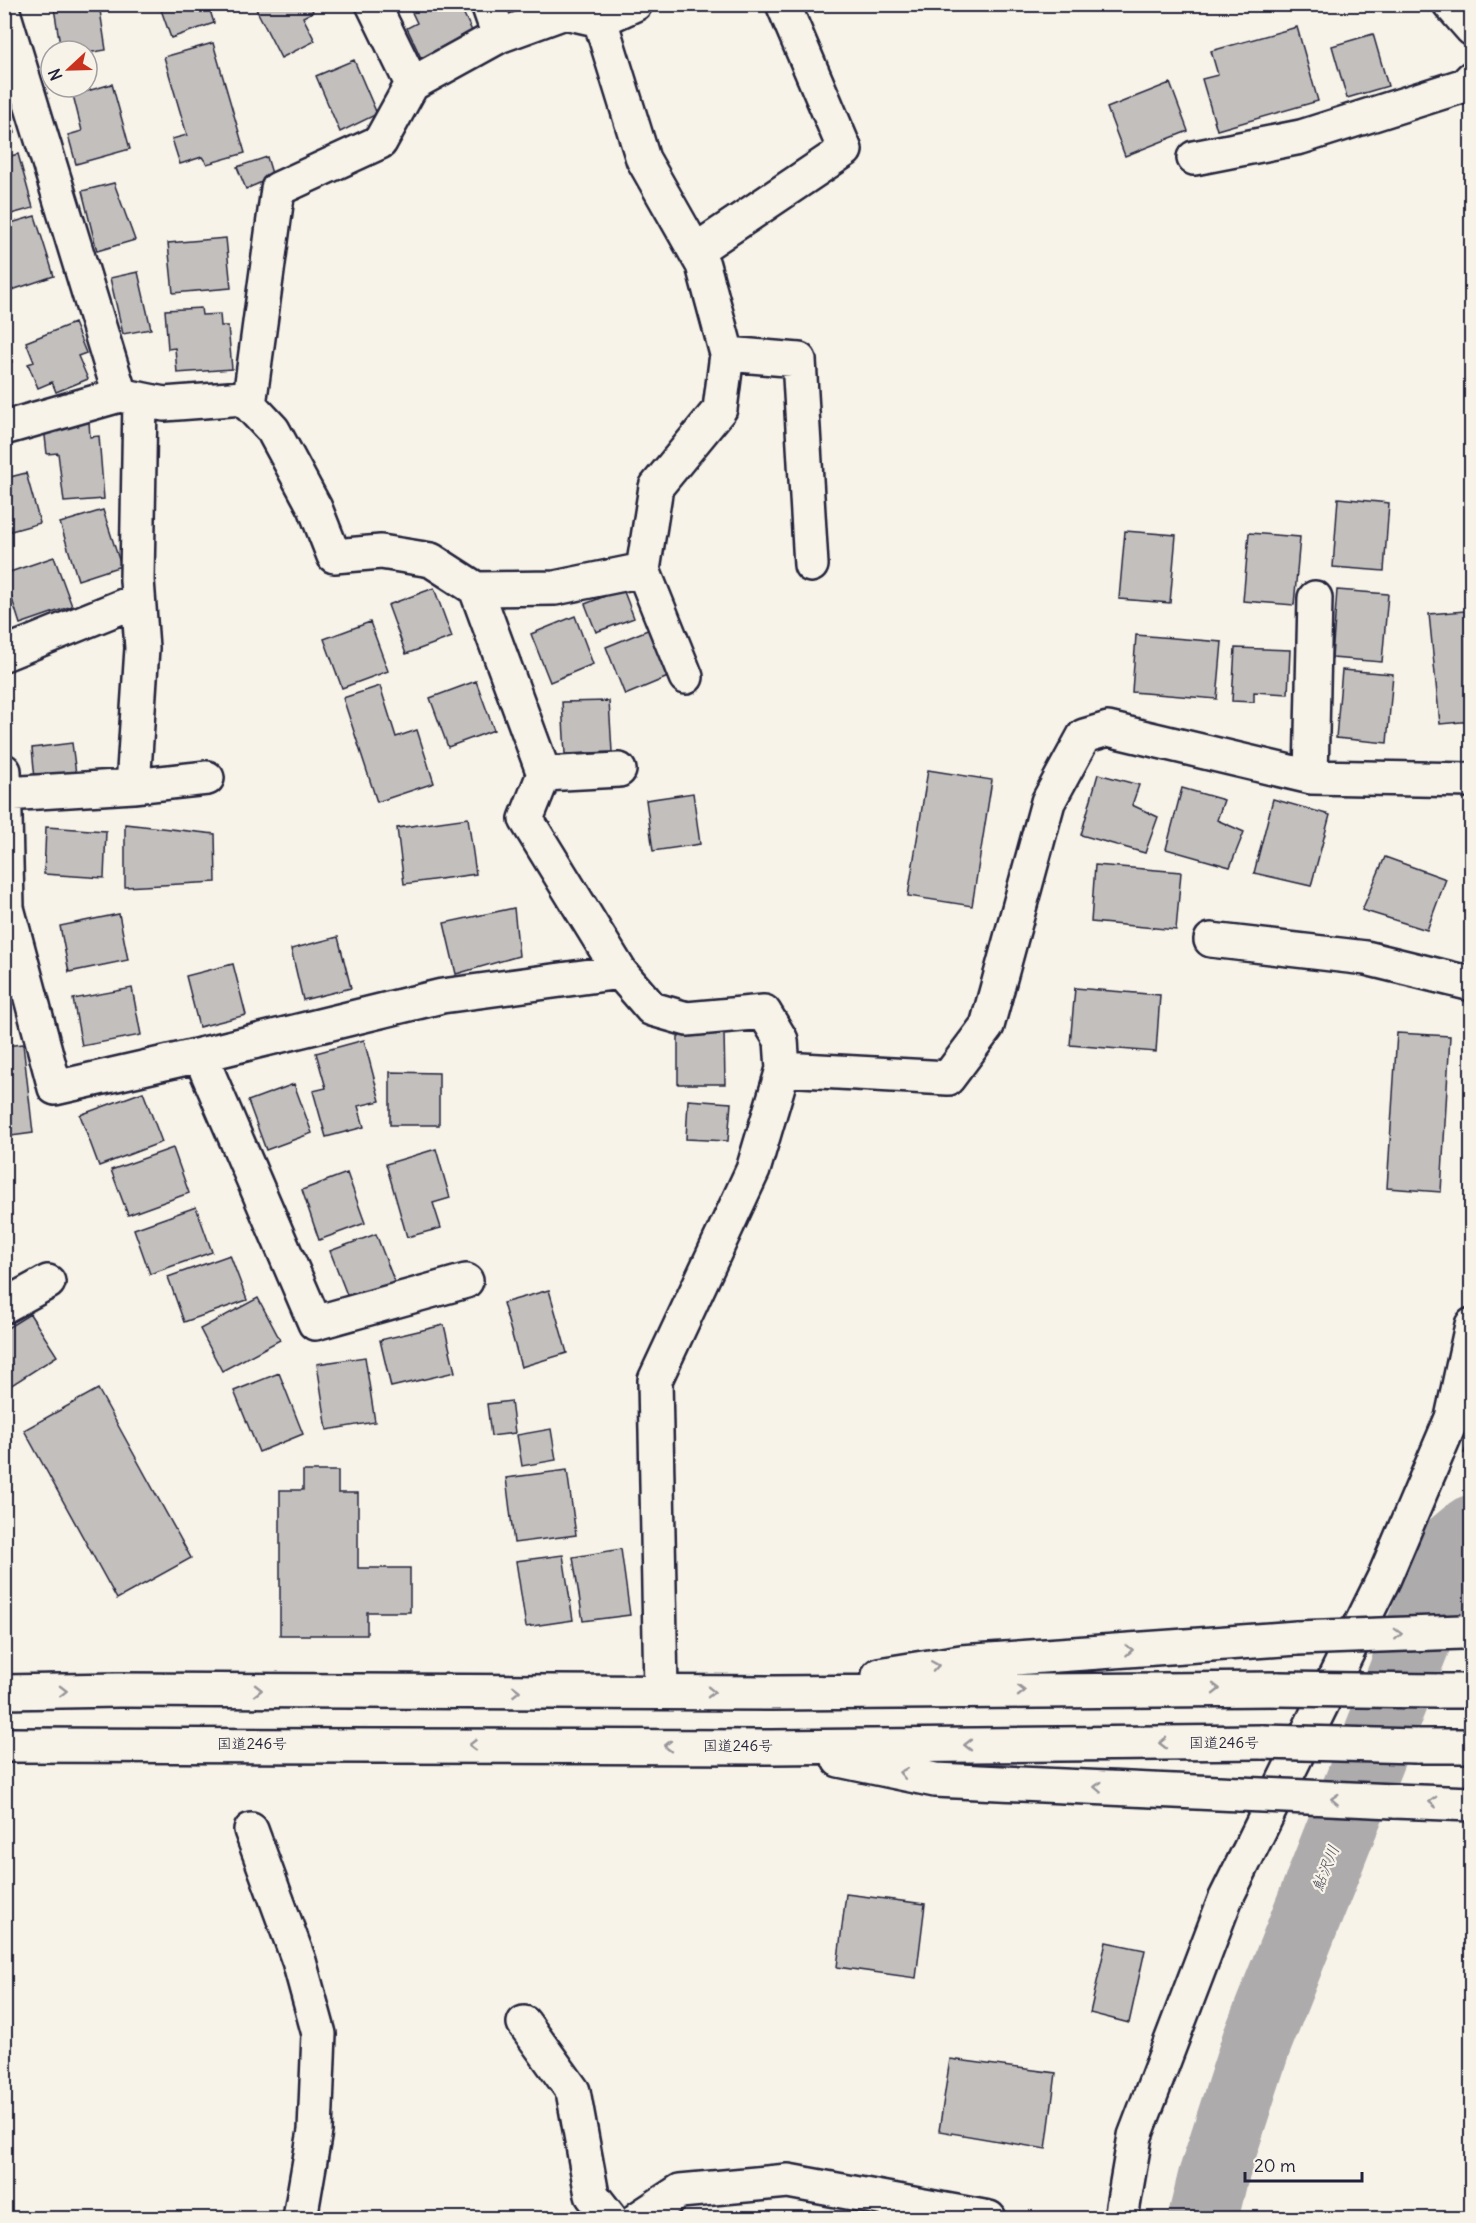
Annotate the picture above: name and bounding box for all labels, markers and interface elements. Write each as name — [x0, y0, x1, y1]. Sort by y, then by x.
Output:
north arrow — [39, 39, 99, 99]
text: N — [44, 66, 66, 83]
one-way arrow — [1393, 1628, 1402, 1640]
one-way arrow — [1125, 1644, 1134, 1657]
one-way arrow — [930, 1661, 940, 1673]
one-way arrow — [1211, 1683, 1220, 1695]
one-way arrow — [253, 1684, 262, 1696]
one-way arrow — [58, 1685, 67, 1697]
one-way arrow — [511, 1685, 520, 1697]
one-way arrow — [706, 1685, 715, 1698]
one-way arrow — [1016, 1685, 1025, 1697]
street label: 国道246号 — [1189, 1733, 1259, 1752]
street label: 国道246号 — [217, 1734, 287, 1753]
street label: 国道246号 — [703, 1736, 773, 1755]
one-way arrow — [1158, 1737, 1167, 1749]
one-way arrow — [468, 1739, 477, 1751]
one-way arrow — [963, 1739, 972, 1751]
one-way arrow — [663, 1740, 672, 1752]
one-way arrow — [899, 1767, 909, 1780]
one-way arrow — [1093, 1781, 1102, 1794]
one-way arrow — [1331, 1792, 1340, 1805]
one-way arrow — [1428, 1796, 1437, 1809]
water label: 鮎沢川 — [1307, 1842, 1343, 1894]
scale bar — [1245, 2145, 1362, 2183]
text: 20 m — [1254, 2154, 1296, 2177]

